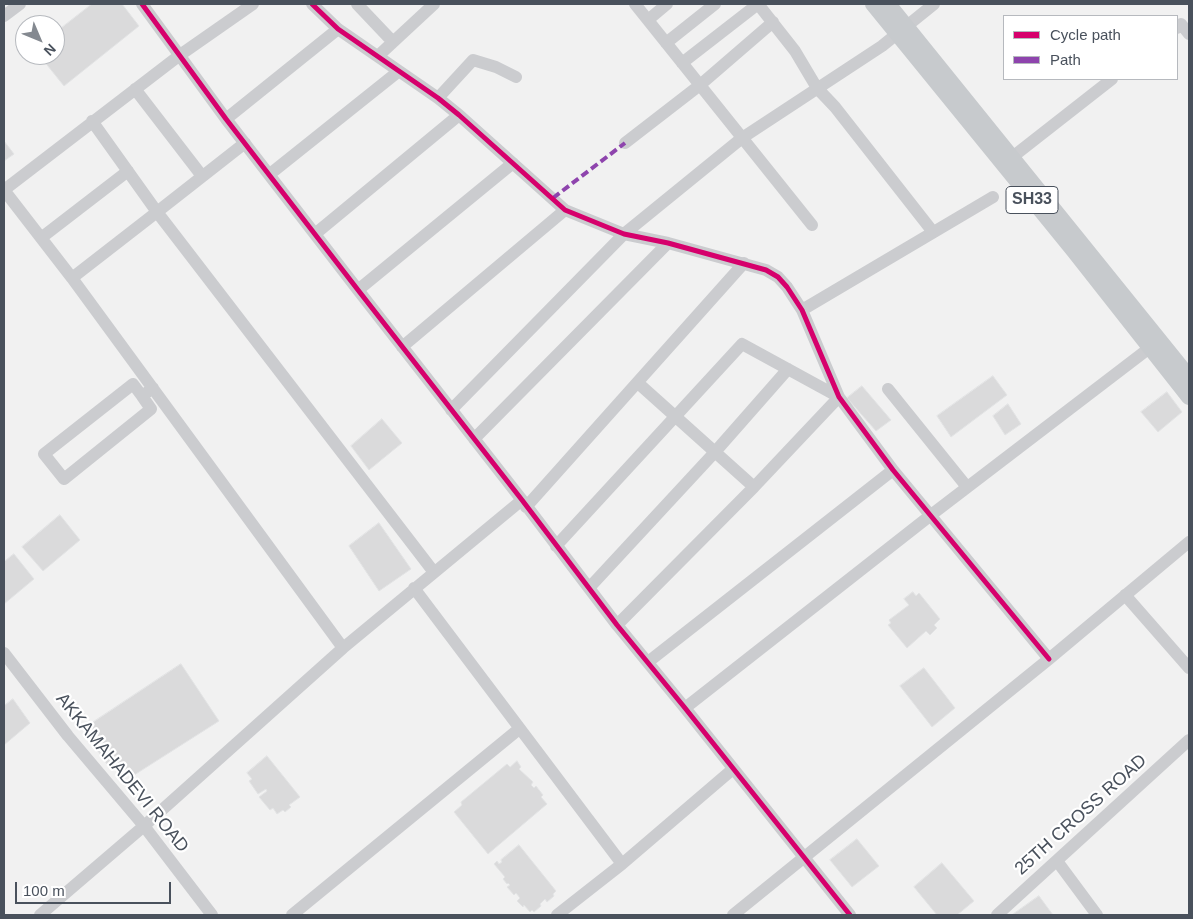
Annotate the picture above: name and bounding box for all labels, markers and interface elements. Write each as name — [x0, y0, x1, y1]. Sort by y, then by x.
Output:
north arrow — [15, 15, 65, 65]
legend — [1003, 15, 1178, 80]
text: Cycle path — [1050, 26, 1121, 43]
text: N — [41, 41, 59, 59]
text: Path — [1050, 51, 1081, 68]
road number: SH33 — [1006, 186, 1058, 214]
street label: AKKAMAHADEVI ROAD — [51, 689, 193, 857]
street label: 25TH CROSS ROAD — [1011, 750, 1151, 880]
scale bar — [18, 872, 174, 904]
text: 100 m — [23, 882, 65, 899]

